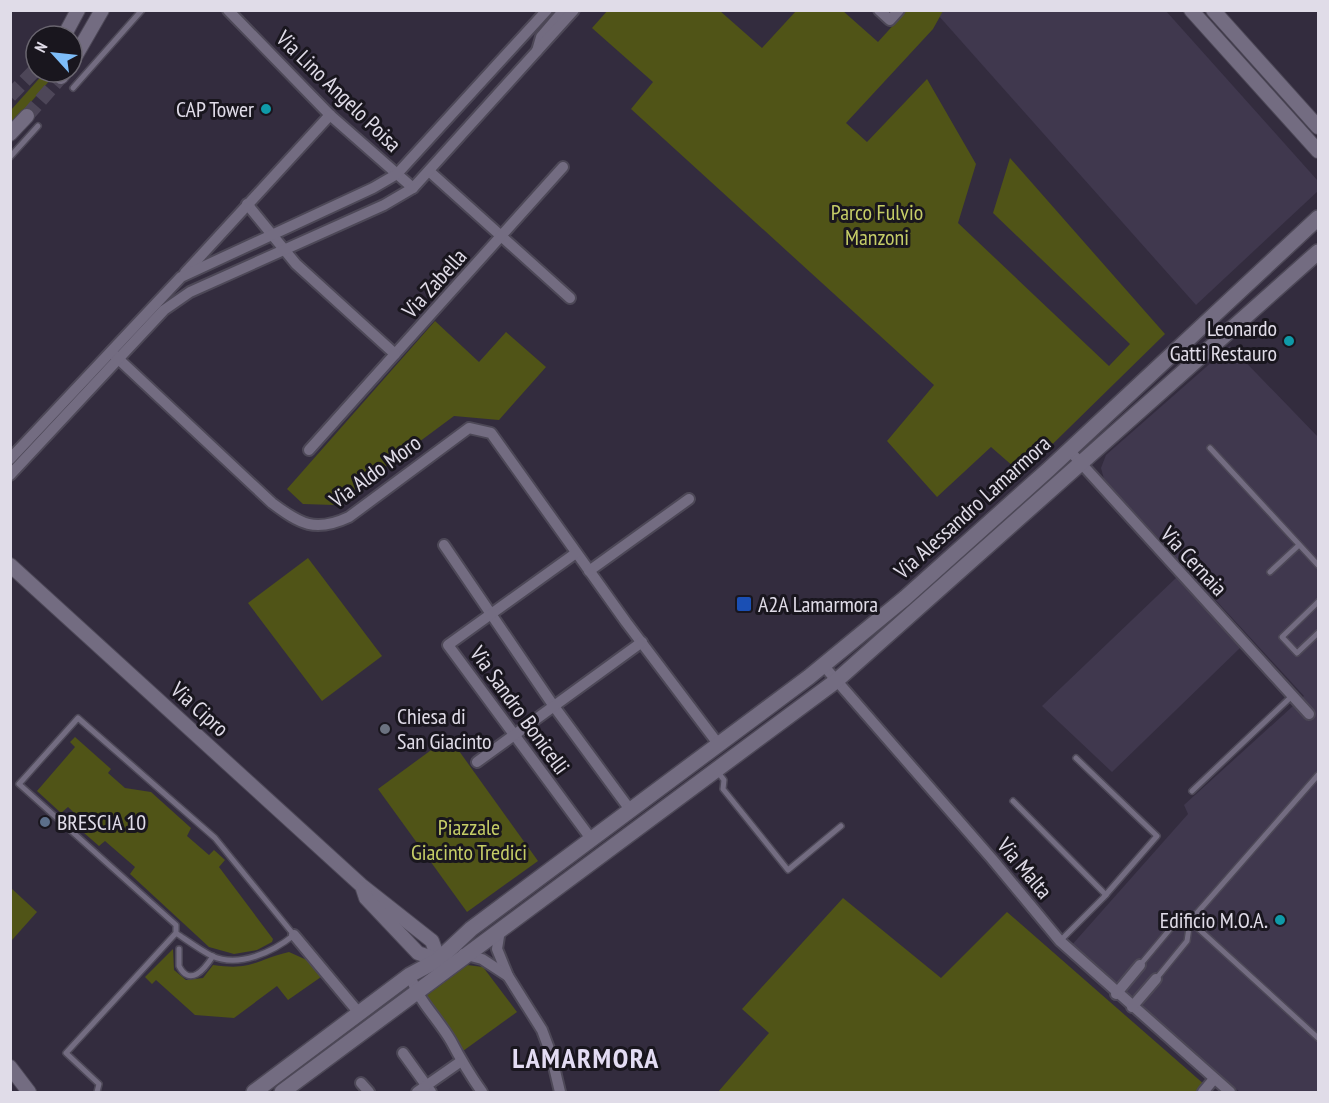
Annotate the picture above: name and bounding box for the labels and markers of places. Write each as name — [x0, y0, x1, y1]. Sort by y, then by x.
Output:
place label: CAP Tower — [176, 95, 254, 123]
marker: CAP Tower — [259, 102, 273, 116]
place label: Leonardo Gatti Restauro — [1170, 314, 1277, 367]
marker: Leonardo Gatti Restauro — [1282, 334, 1296, 348]
place label: A2A Lamarmora — [758, 590, 878, 618]
marker: A2A Lamarmora — [735, 595, 753, 613]
place label: Chiesa di San Giacinto — [397, 702, 492, 755]
marker: Chiesa di San Giacinto — [378, 722, 392, 736]
place label: BRESCIA 10 — [57, 808, 146, 836]
marker: BRESCIA 10 — [38, 815, 52, 829]
place label: Edificio M.O.A. — [1160, 906, 1268, 934]
marker: Edificio M.O.A. — [1273, 913, 1287, 927]

